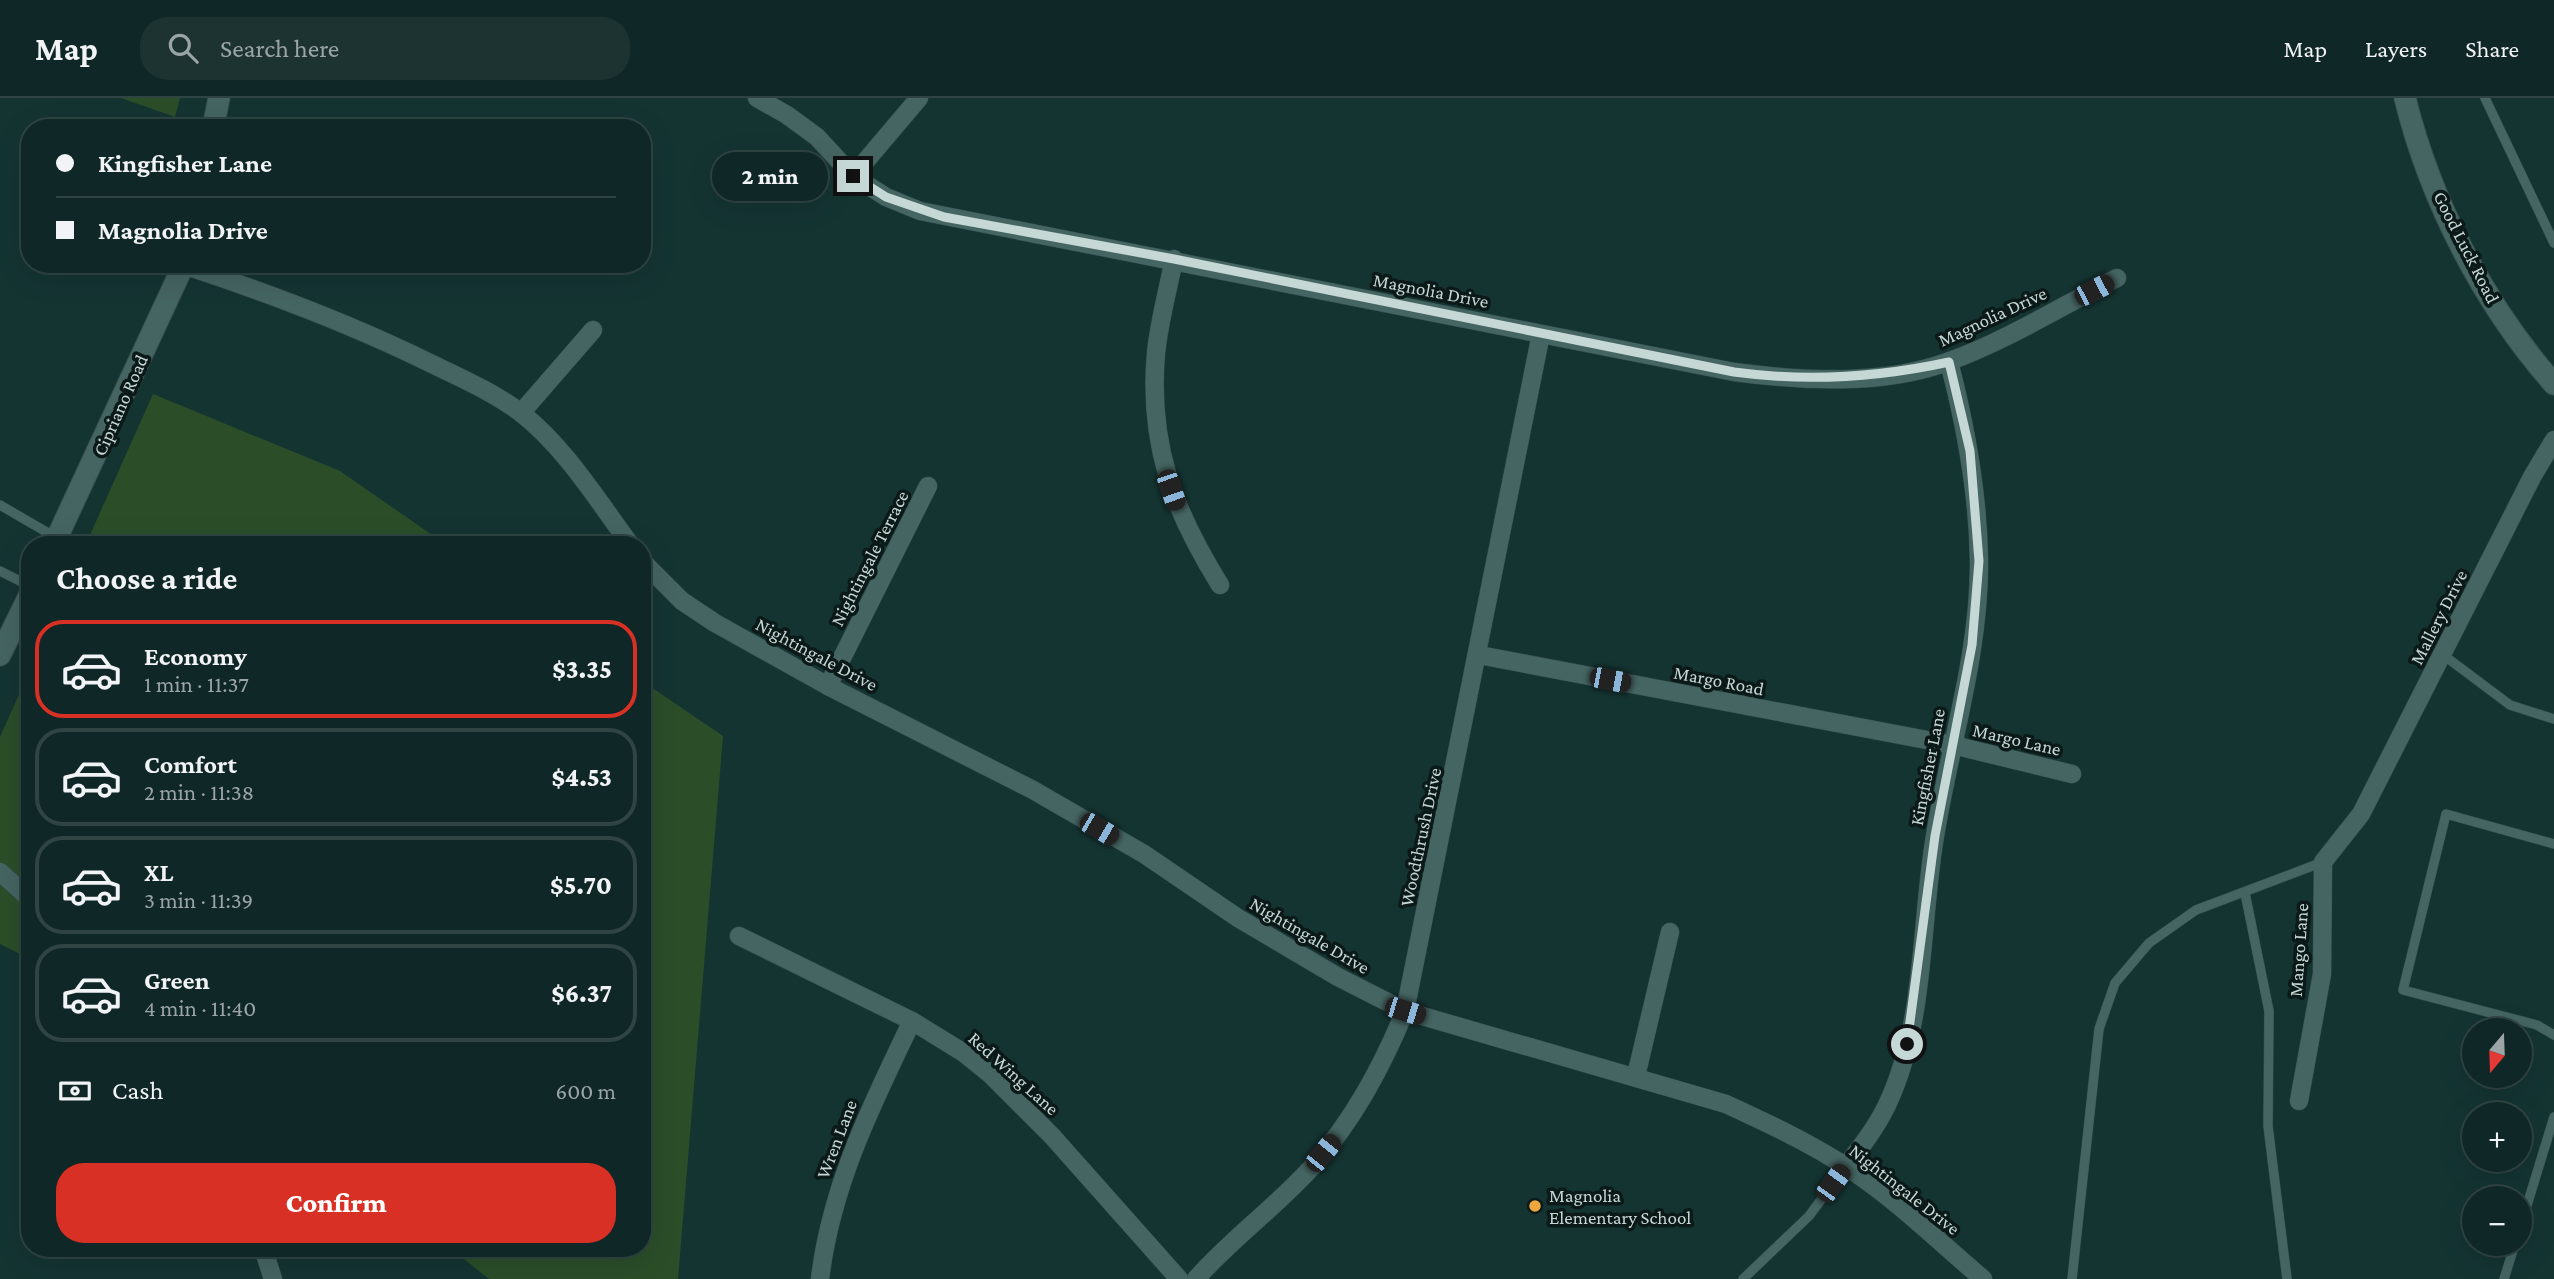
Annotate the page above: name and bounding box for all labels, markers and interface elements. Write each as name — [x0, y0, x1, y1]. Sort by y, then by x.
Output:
search box — [140, 17, 630, 80]
icon: search — [164, 29, 202, 67]
text: Map — [35, 30, 98, 67]
text: Search here — [220, 34, 339, 63]
text: Map — [2283, 35, 2327, 62]
text: Layers — [2365, 35, 2427, 62]
text: Share — [2465, 35, 2519, 62]
text: Kingfisher Lane — [98, 149, 272, 178]
callout: 2 min — [713, 152, 828, 200]
route end — [837, 160, 869, 192]
text: 2 min — [742, 163, 798, 189]
street label: Good Luck Road — [2429, 188, 2504, 307]
text: Magnolia Drive — [98, 216, 268, 245]
street label: Magnolia Drive — [1371, 269, 1490, 312]
car — [2071, 271, 2118, 309]
street label: Magnolia Drive — [1935, 282, 2050, 351]
street label: Cipriano Road — [89, 351, 152, 459]
car — [1155, 467, 1188, 513]
street label: Nightingale Terrace — [826, 487, 913, 629]
text: Choose a ride — [56, 560, 237, 596]
street label: Mallery Drive — [2406, 566, 2471, 668]
street label: Nightingale Drive — [752, 614, 881, 695]
icon: car — [60, 638, 123, 701]
text: Economy — [144, 642, 247, 671]
text: $3.35 — [552, 655, 612, 684]
street label: Margo Road — [1672, 661, 1766, 700]
car — [1588, 666, 1633, 694]
text: 1 min · 11:37 — [144, 671, 249, 697]
street label: Kingfisher Lane — [1906, 707, 1949, 827]
street label: Margo Lane — [1971, 719, 2063, 760]
icon: car — [60, 746, 123, 809]
text: Comfort — [144, 750, 237, 779]
text: $4.53 — [551, 763, 612, 792]
street label: Woodthrush Drive — [1396, 766, 1445, 908]
text: 2 min · 11:38 — [144, 779, 254, 805]
car — [1076, 809, 1123, 849]
icon: car — [60, 854, 123, 917]
text: XL — [144, 858, 173, 887]
text: $5.70 — [550, 871, 612, 900]
text: 3 min · 11:39 — [144, 887, 253, 913]
street label: Nightingale Drive — [1246, 893, 1373, 978]
street label: Mango Lane — [2285, 903, 2312, 997]
icon: car — [60, 962, 123, 1025]
text: Green — [144, 966, 210, 995]
text: $6.37 — [551, 979, 612, 1008]
text: 4 min · 11:40 — [144, 995, 256, 1021]
car — [1382, 995, 1429, 1027]
north arrow — [2462, 1018, 2532, 1088]
map controls — [2462, 1018, 2532, 1256]
street label: Red Wing Lane — [964, 1027, 1063, 1119]
route start — [1891, 1028, 1923, 1060]
icon: cash — [56, 1072, 94, 1110]
text: Cash — [112, 1076, 163, 1105]
text: 600 m — [556, 1078, 616, 1104]
street label: Wren Lane — [812, 1097, 861, 1181]
button: + — [2462, 1102, 2532, 1172]
car — [1302, 1130, 1345, 1176]
street label: Nightingale Drive — [1845, 1140, 1964, 1239]
car — [1813, 1160, 1854, 1206]
button: Confirm — [56, 1163, 616, 1243]
place label: Magnolia Elementary School — [1549, 1185, 1691, 1228]
button: − — [2462, 1186, 2532, 1256]
marker: Magnolia Elementary School — [1527, 1198, 1543, 1214]

